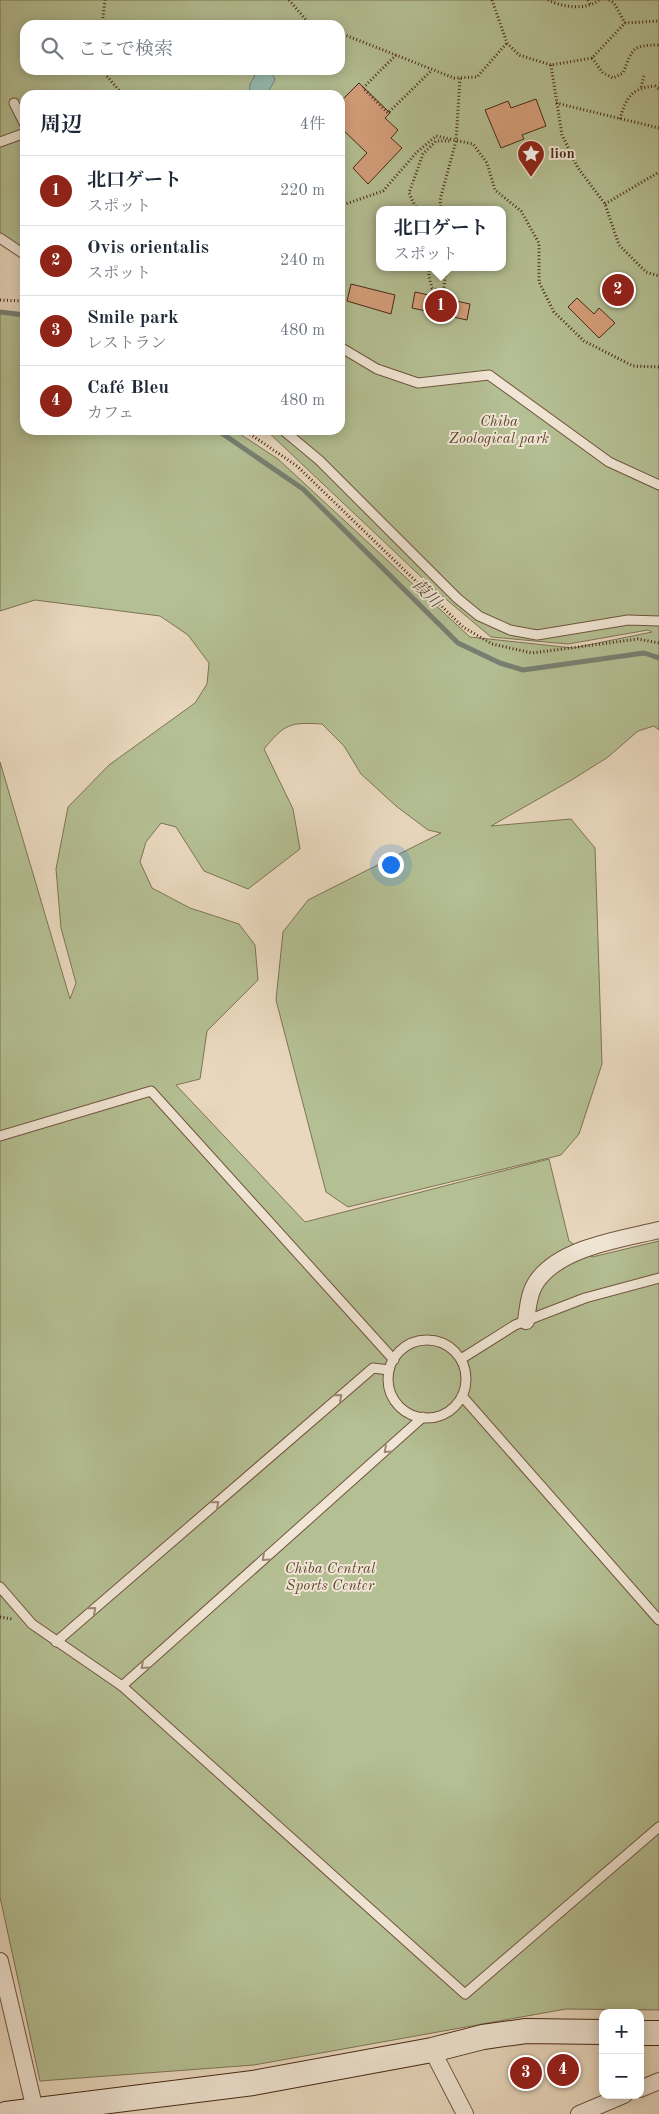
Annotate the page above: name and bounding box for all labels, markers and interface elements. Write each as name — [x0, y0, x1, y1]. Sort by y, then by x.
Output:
search box — [20, 20, 345, 75]
icon: search — [38, 34, 66, 62]
text: ここで検索 — [78, 41, 173, 60]
text: 周辺 — [40, 115, 82, 136]
text: 4件 — [300, 117, 325, 133]
place icon: lion — [516, 139, 546, 178]
place label: lion — [550, 147, 575, 162]
text: 北口ゲート — [87, 172, 182, 191]
text: 1 — [51, 183, 61, 199]
text: 220 m — [280, 183, 325, 199]
text: スポット — [87, 199, 151, 215]
popup — [376, 206, 506, 271]
text: 北口ゲート — [393, 220, 489, 239]
text: Ovis orientalis — [87, 239, 209, 258]
text: スポット — [393, 247, 458, 263]
text: 2 — [51, 253, 61, 269]
text: 240 m — [280, 253, 325, 269]
text: スポット — [87, 266, 151, 282]
pin: 2 — [602, 271, 634, 309]
pin: 1 — [425, 287, 457, 325]
text: Smile park — [87, 309, 179, 328]
text: 3 — [51, 323, 61, 339]
text: 480 m — [280, 323, 325, 339]
text: レストラン — [87, 336, 167, 352]
text: Café Bleu — [87, 379, 169, 398]
text: 4 — [51, 393, 61, 409]
text: 480 m — [280, 393, 325, 409]
text: カフェ — [87, 406, 134, 422]
park label: Chiba Zoological park — [449, 415, 549, 447]
water label: 葭川 — [409, 576, 446, 612]
your location — [378, 852, 404, 878]
one-way arrow — [333, 1394, 342, 1403]
one-way arrow — [383, 1444, 392, 1453]
one-way arrow — [210, 1501, 219, 1509]
one-way arrow — [262, 1552, 271, 1561]
park label: Chiba Central Sports Center — [285, 1562, 376, 1594]
one-way arrow — [88, 1607, 97, 1616]
one-way arrow — [140, 1660, 149, 1669]
map controls — [599, 2009, 644, 2099]
button: + — [599, 2009, 644, 2054]
pin: 4 — [547, 2051, 579, 2089]
pin: 3 — [510, 2054, 542, 2092]
button: − — [599, 2054, 644, 2099]

